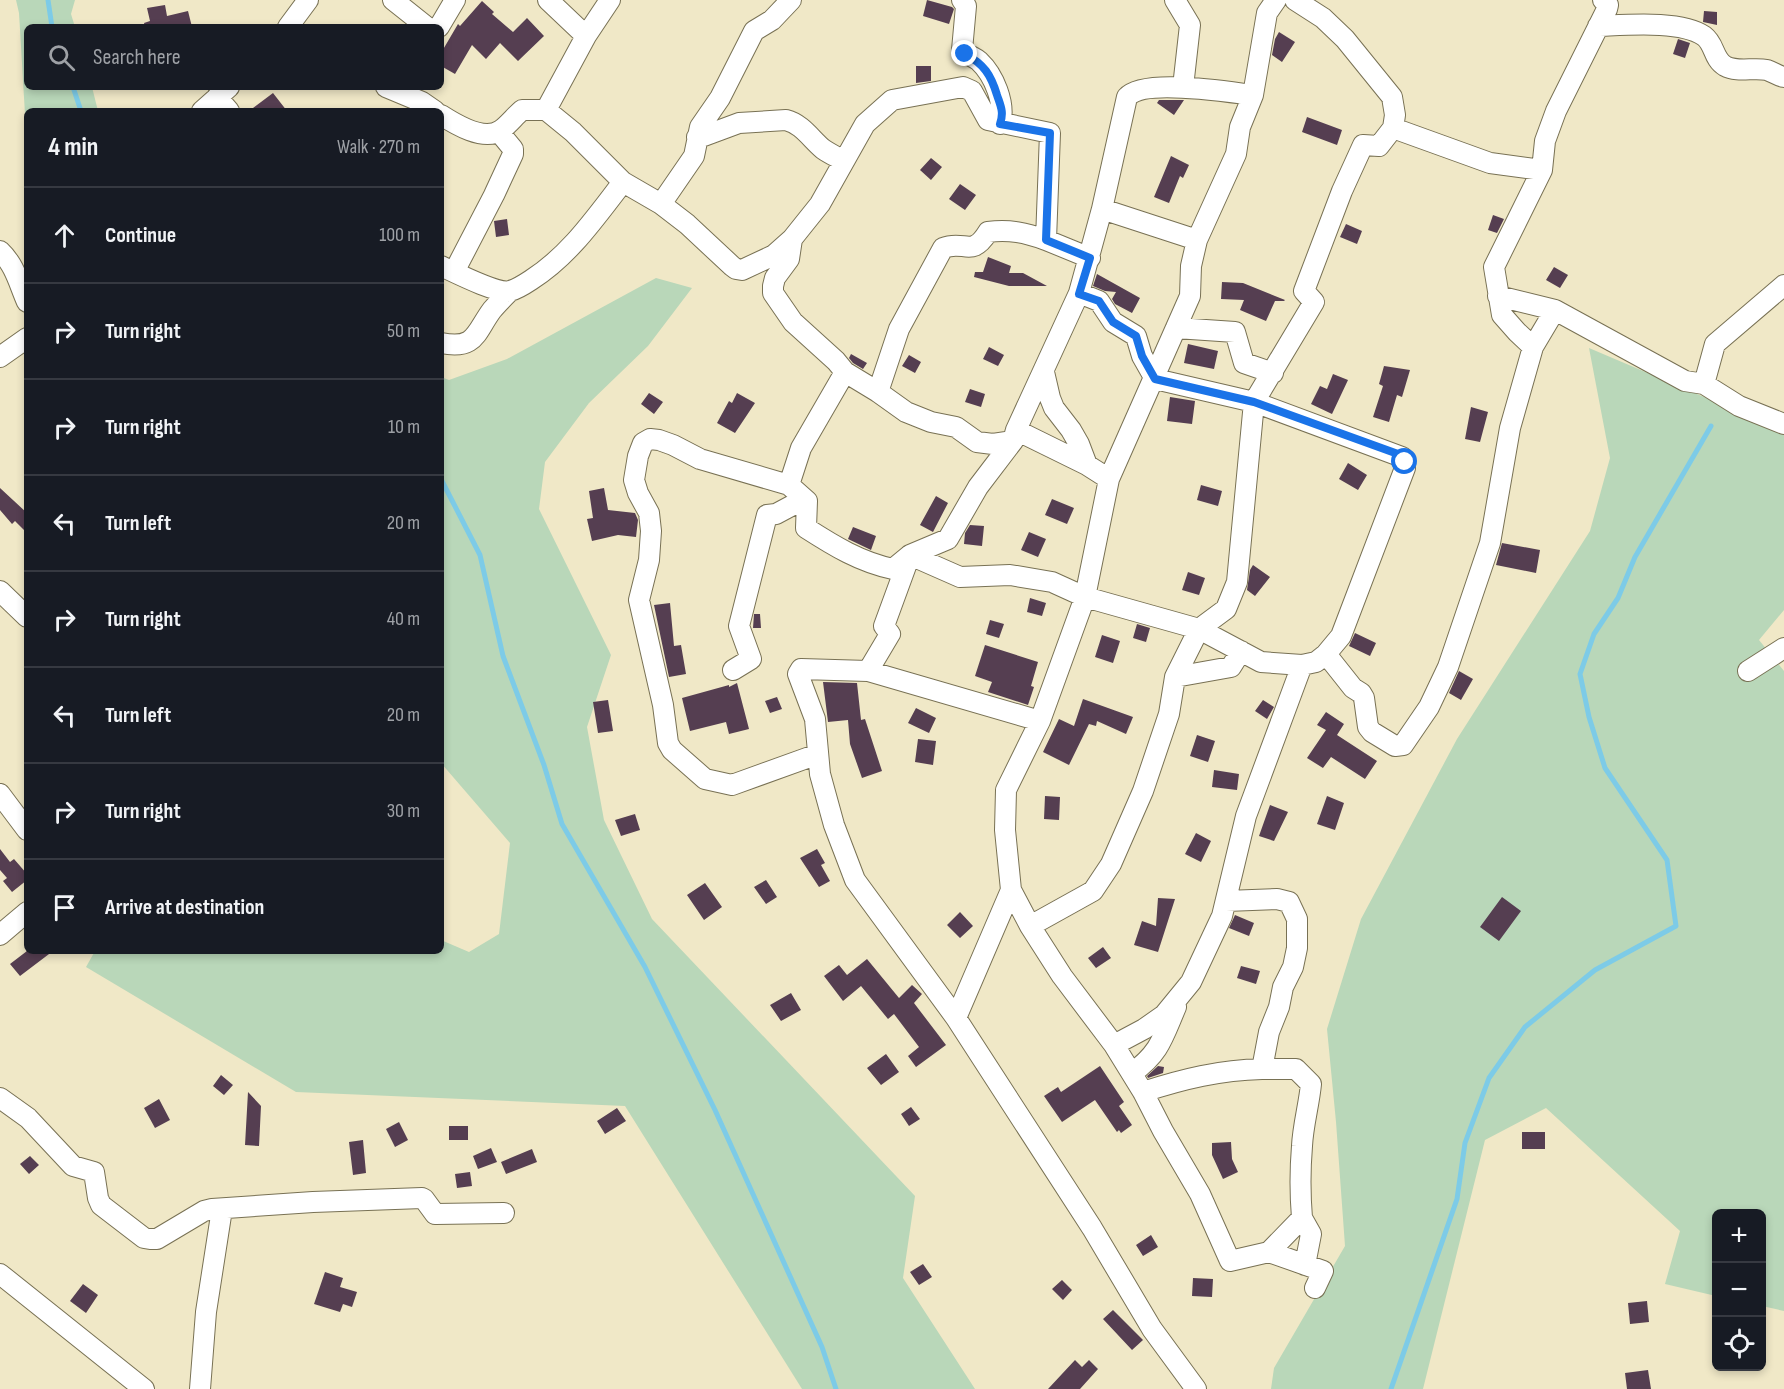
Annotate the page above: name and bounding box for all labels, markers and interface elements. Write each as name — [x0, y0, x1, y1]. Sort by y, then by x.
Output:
search box — [24, 24, 444, 90]
route end — [951, 40, 977, 66]
icon: search — [45, 41, 78, 74]
text: Search here — [93, 44, 180, 71]
text: 4 min — [48, 132, 98, 163]
text: Walk · 270 m — [337, 135, 420, 159]
icon: ahead — [48, 219, 81, 252]
text: Continue — [105, 222, 176, 249]
text: 100 m — [379, 223, 420, 247]
icon: right — [48, 315, 81, 348]
text: Turn right — [105, 318, 181, 345]
text: 50 m — [387, 319, 420, 343]
icon: right — [48, 411, 81, 444]
text: Turn right — [105, 414, 181, 441]
text: 10 m — [388, 415, 420, 439]
route start — [1391, 448, 1417, 474]
icon: left — [48, 507, 81, 540]
text: Turn left — [105, 510, 171, 537]
text: 20 m — [387, 511, 420, 535]
icon: right — [48, 603, 81, 636]
text: Turn right — [105, 606, 181, 633]
text: 40 m — [387, 607, 420, 631]
icon: left — [48, 699, 81, 732]
text: Turn left — [105, 702, 171, 729]
text: 20 m — [387, 703, 420, 727]
icon: right — [48, 795, 81, 828]
text: Turn right — [105, 798, 181, 825]
text: 30 m — [387, 799, 420, 823]
icon: arrive — [48, 891, 81, 924]
text: Arrive at destination — [105, 894, 264, 921]
map controls — [1712, 1209, 1766, 1371]
button: + — [1712, 1209, 1766, 1263]
button: − — [1712, 1263, 1766, 1317]
button: locate — [1712, 1317, 1766, 1371]

